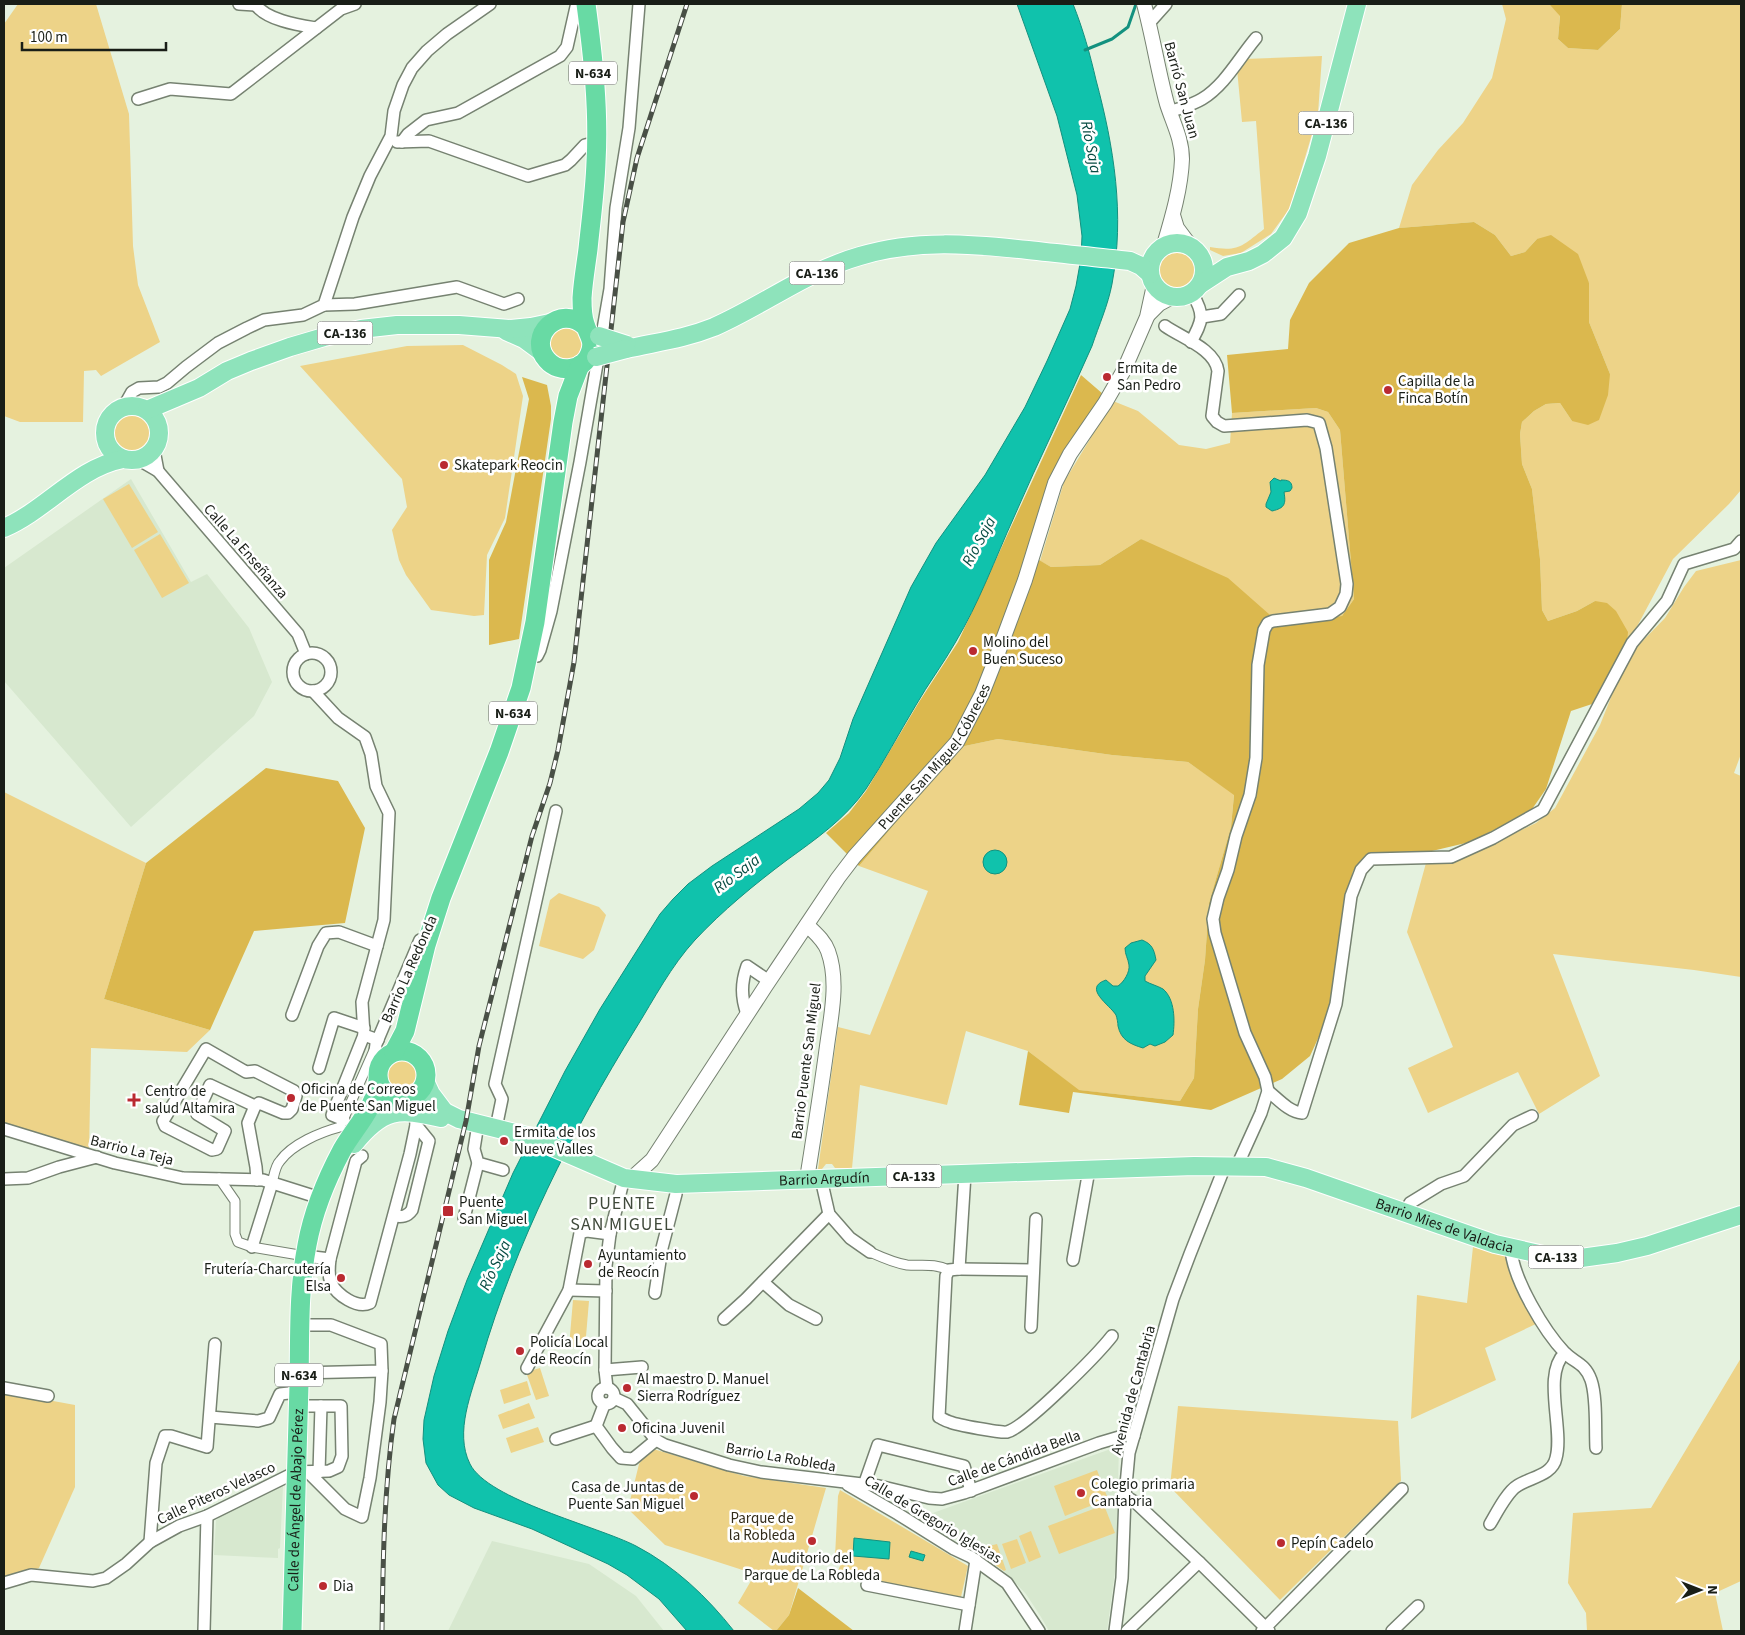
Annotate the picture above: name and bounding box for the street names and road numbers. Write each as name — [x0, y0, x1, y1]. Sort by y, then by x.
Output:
street label: Barrió San Juan — [1158, 39, 1205, 141]
road number: N-634 — [569, 62, 617, 84]
road number: CA-136 — [1298, 112, 1354, 134]
road number: CA-136 — [790, 262, 844, 284]
road number: CA-136 — [318, 322, 372, 344]
street label: Calle La Enseñanza — [199, 499, 293, 603]
street label: Puente San Miguel-Cóbreces — [873, 681, 996, 834]
road number: N-634 — [489, 701, 537, 724]
street label: Barrio La Redonda — [376, 912, 443, 1026]
street label: Barrio Puente San Miguel — [786, 981, 827, 1141]
street label: Barrio La Teja — [88, 1130, 176, 1171]
road number: CA-133 — [886, 1164, 942, 1188]
street label: Barrio Argudín — [779, 1167, 870, 1191]
street label: Barrio Mies de Valdacia — [1373, 1193, 1516, 1259]
road number: CA-133 — [1528, 1246, 1584, 1268]
street label: Avenida de Cantabria — [1106, 1323, 1161, 1457]
road number: N-634 — [275, 1364, 323, 1386]
street label: Calle de Ángel de Abajo Pérez — [283, 1408, 309, 1592]
street label: Calle de Cándida Bella — [945, 1425, 1083, 1492]
street label: Barrio La Robleda — [724, 1437, 838, 1478]
street label: Calle Piteros Velasco — [154, 1457, 279, 1530]
street label: Calle de Gregorio Iglesias — [860, 1470, 1005, 1569]

